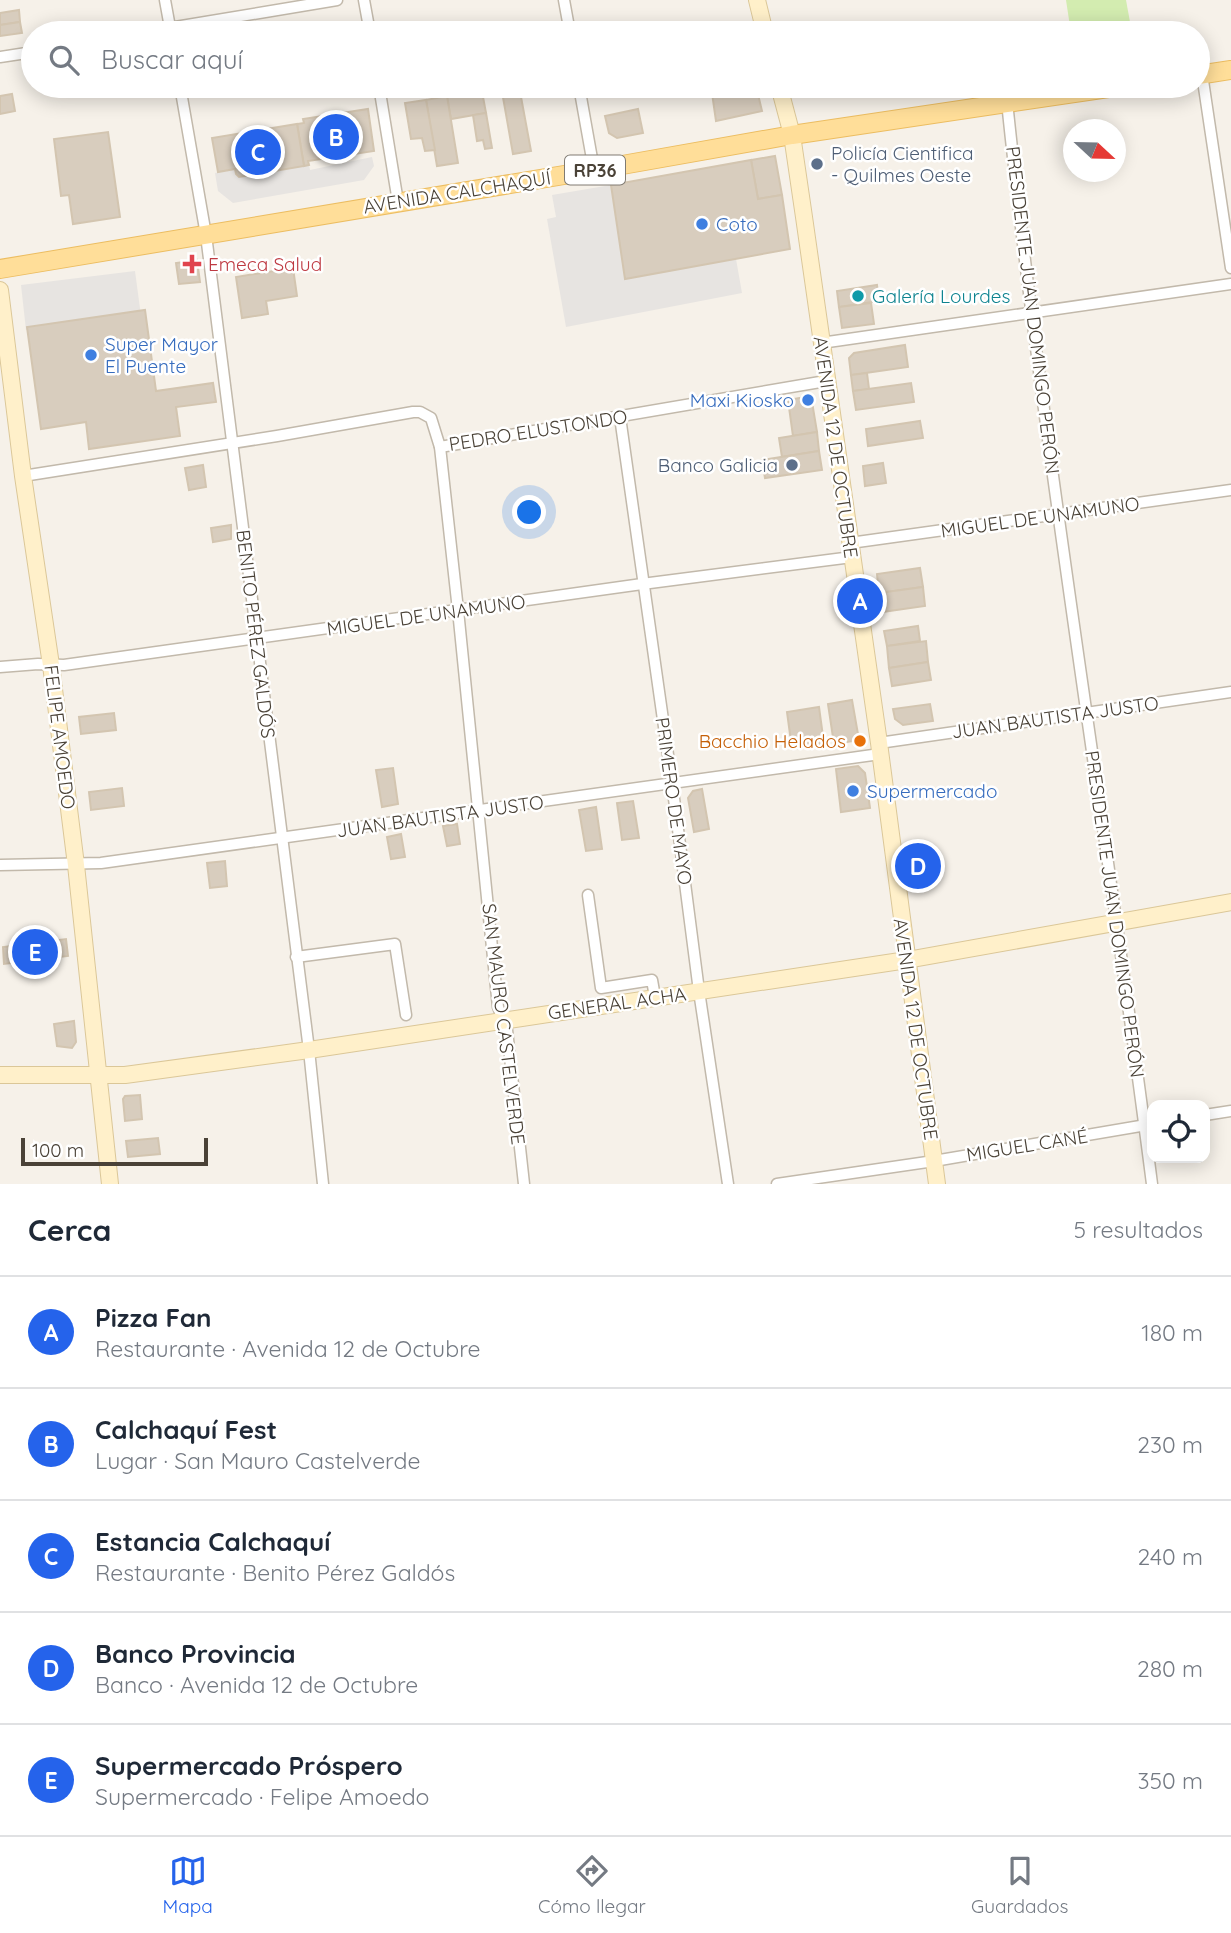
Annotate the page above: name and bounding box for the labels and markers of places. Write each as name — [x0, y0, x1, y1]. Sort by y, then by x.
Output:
pin: B — [313, 111, 359, 163]
pin: C — [235, 126, 281, 178]
place label: Policía Cientifica - Quilmes Oeste — [831, 141, 974, 187]
marker: Policía Cientifica - Quilmes Oeste — [809, 156, 825, 172]
place label: Coto — [716, 212, 758, 236]
marker: Coto — [694, 216, 710, 232]
place label: Emeca Salud — [208, 252, 322, 276]
marker: Emeca Salud — [182, 254, 202, 274]
place label: Galería Lourdes — [872, 284, 1011, 308]
marker: Galería Lourdes — [850, 288, 866, 304]
place label: Super Mayor El Puente — [105, 332, 219, 378]
marker: Super Mayor El Puente — [83, 347, 99, 363]
place label: Maxi Kiosko — [690, 388, 794, 412]
marker: Maxi Kiosko — [800, 392, 816, 408]
place label: Banco Galicia — [658, 453, 778, 477]
marker: Banco Galicia — [784, 457, 800, 473]
pin: A — [837, 575, 883, 627]
place label: Bacchio Helados — [699, 729, 846, 753]
marker: Bacchio Helados — [852, 733, 868, 749]
place label: Supermercado — [867, 779, 997, 803]
marker: Supermercado — [845, 783, 861, 799]
pin: D — [895, 840, 941, 892]
pin: E — [12, 926, 58, 978]

